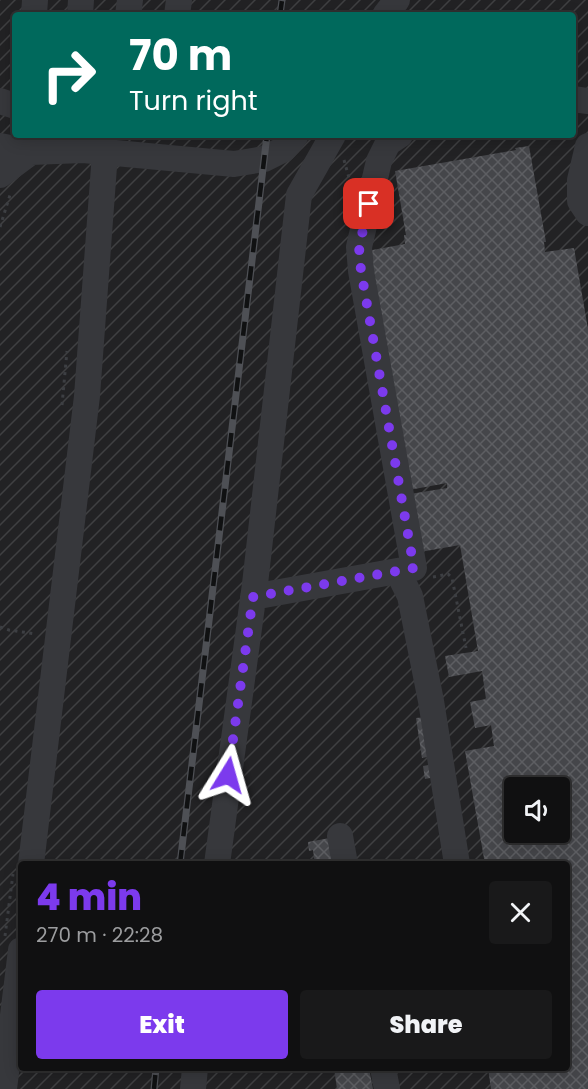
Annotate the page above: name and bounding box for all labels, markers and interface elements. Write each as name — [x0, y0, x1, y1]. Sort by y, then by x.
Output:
text: 70 m — [129, 26, 232, 85]
icon: right — [30, 36, 108, 114]
text: Turn right — [129, 82, 258, 119]
pin — [343, 178, 394, 229]
icon: arrive — [352, 187, 385, 220]
position arrow — [196, 743, 260, 807]
map controls — [504, 777, 570, 843]
button: sound — [504, 777, 570, 843]
text: 4 min — [36, 872, 142, 923]
button: close — [489, 881, 552, 944]
text: 270 m · 22:28 — [36, 921, 163, 949]
button: Exit — [36, 990, 288, 1059]
button: Share — [300, 990, 552, 1059]

